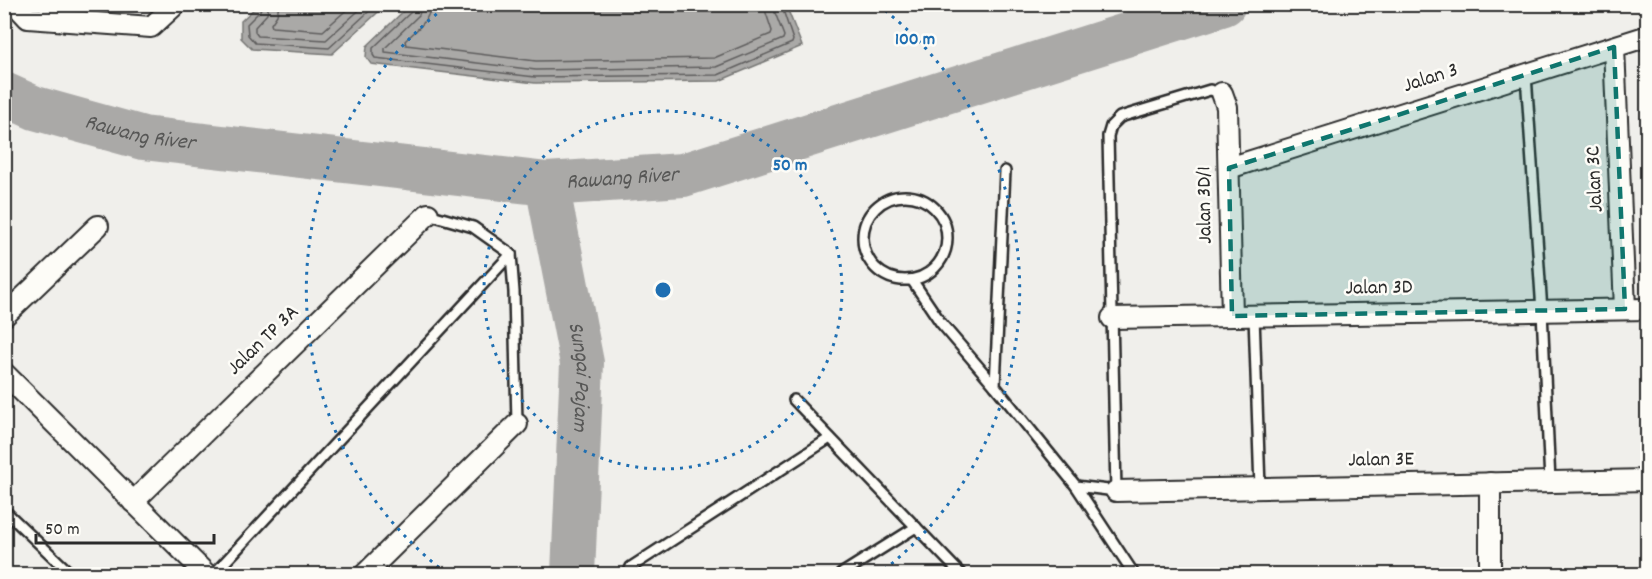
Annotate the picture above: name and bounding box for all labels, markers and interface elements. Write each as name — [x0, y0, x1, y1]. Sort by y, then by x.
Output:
text: 100 m — [895, 28, 935, 53]
street label: Jalan 3 — [1400, 56, 1462, 102]
water label: Rawang River — [81, 107, 199, 160]
street label: Jalan 3C — [1579, 145, 1613, 213]
text: 50 m — [773, 154, 807, 179]
water label: Rawang River — [565, 160, 682, 198]
street label: Jalan 3D/1 — [1190, 166, 1222, 244]
street label: Jalan 3D — [1345, 273, 1413, 305]
centre of rings — [653, 280, 673, 300]
street label: Jalan TP 3A — [221, 299, 307, 383]
water label: Sungai Pajam — [559, 319, 598, 433]
street label: Jalan 3E — [1348, 445, 1415, 477]
scale bar — [36, 507, 214, 545]
text: 50 m — [45, 518, 80, 543]

